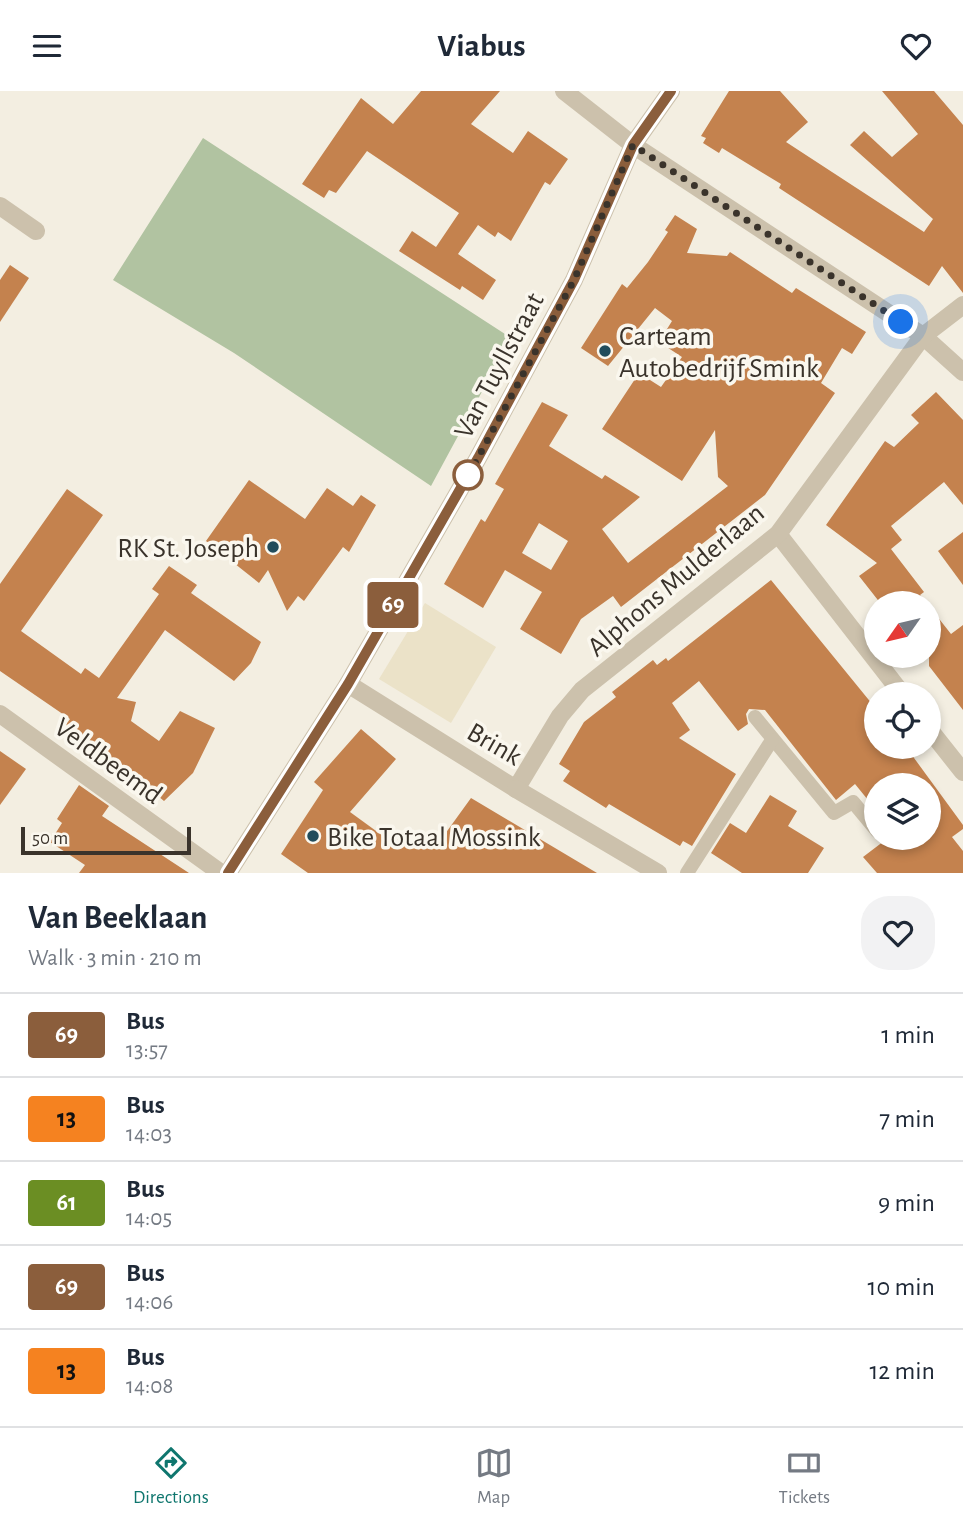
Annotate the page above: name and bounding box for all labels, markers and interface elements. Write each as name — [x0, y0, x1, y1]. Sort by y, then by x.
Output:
icon: menu — [28, 27, 66, 65]
icon: heart — [897, 27, 935, 65]
text: Viabus — [437, 30, 526, 62]
street label: Van Tuyllstraat — [450, 289, 550, 443]
your location — [883, 304, 918, 339]
place label: Carteam Autobedrijf Smink — [619, 323, 819, 383]
marker: Carteam Autobedrijf Smink — [597, 343, 613, 359]
unlabelled marker — [453, 460, 483, 490]
street label: Alphons Mulderlaan — [583, 499, 770, 662]
place label: RK St. Joseph — [117, 535, 259, 563]
marker: RK St. Joseph — [265, 539, 281, 555]
line badge: 69 — [362, 582, 424, 628]
north arrow — [864, 591, 942, 669]
map controls — [864, 591, 941, 850]
text: 69 — [381, 593, 405, 617]
button: locate — [864, 682, 941, 759]
street label: Veldbeemd — [49, 713, 167, 810]
street label: Brink — [462, 718, 526, 771]
button: layers — [864, 773, 941, 850]
scale bar — [21, 824, 191, 856]
place label: Bike Totaal Mossink — [327, 824, 541, 852]
marker: Bike Totaal Mossink — [305, 828, 321, 844]
text: 50 m — [32, 829, 68, 848]
button: heart — [861, 896, 935, 970]
text: Van Beeklaan — [28, 902, 208, 935]
text: Walk · 3 min · 210 m — [28, 947, 202, 970]
text: Bus — [126, 1008, 165, 1034]
text: 1 min — [881, 1022, 935, 1048]
text: 69 — [55, 1023, 78, 1047]
text: 13:57 — [126, 1039, 168, 1062]
text: Bus — [126, 1092, 165, 1118]
text: 7 min — [879, 1106, 935, 1132]
text: 13 — [57, 1107, 76, 1131]
text: 14:03 — [126, 1123, 172, 1146]
text: Bus — [126, 1176, 165, 1202]
text: 9 min — [878, 1190, 935, 1216]
text: 61 — [56, 1191, 77, 1215]
text: 14:05 — [126, 1207, 172, 1230]
text: Bus — [126, 1260, 165, 1286]
text: 10 min — [868, 1274, 935, 1300]
text: 69 — [55, 1275, 78, 1299]
text: 14:06 — [126, 1291, 173, 1314]
text: Bus — [126, 1344, 165, 1370]
text: 12 min — [869, 1358, 935, 1384]
text: 13 — [57, 1359, 76, 1383]
text: 14:08 — [126, 1375, 173, 1398]
tab: Directions — [133, 1444, 209, 1509]
tab: Map — [475, 1444, 513, 1509]
tab: Tickets — [779, 1444, 830, 1509]

